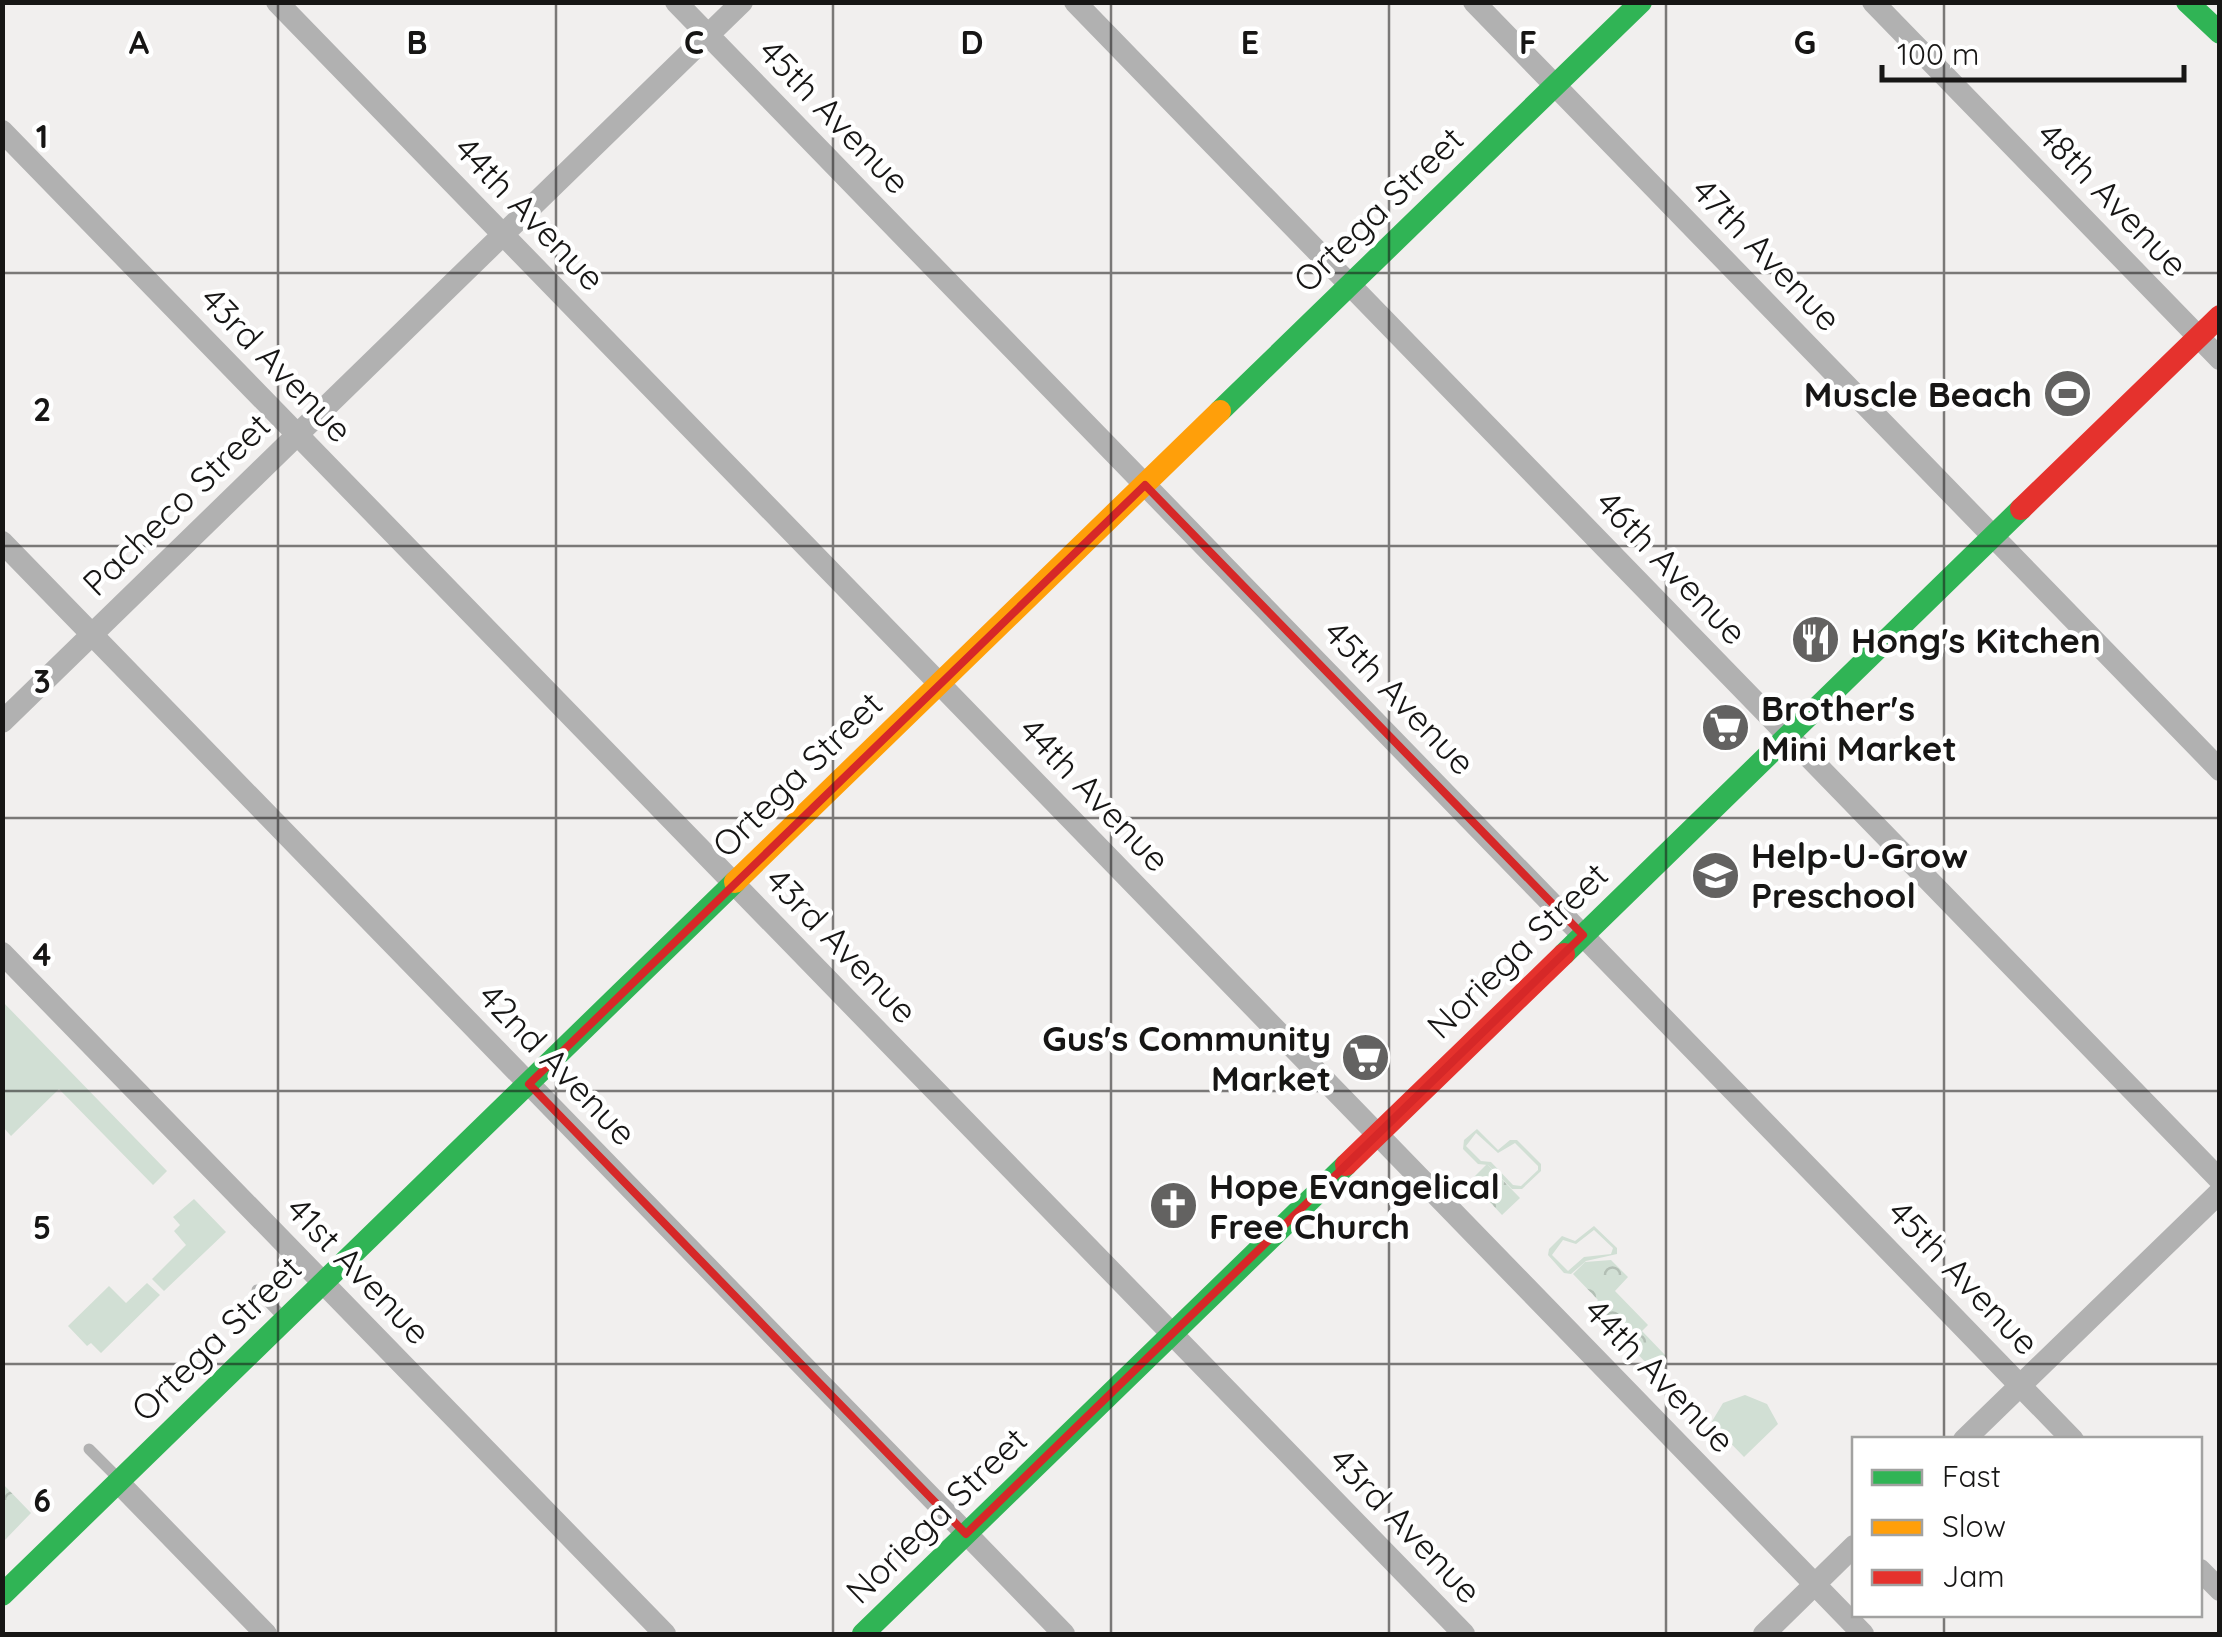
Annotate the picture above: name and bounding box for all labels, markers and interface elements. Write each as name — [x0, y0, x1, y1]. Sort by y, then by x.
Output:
scale bar — [1882, 20, 2184, 82]
text: A — [129, 22, 150, 62]
text: B — [407, 22, 427, 62]
text: C — [684, 22, 704, 62]
text: D — [961, 22, 983, 62]
text: E — [1241, 22, 1259, 62]
text: F — [1519, 22, 1537, 62]
text: G — [1794, 22, 1816, 62]
street label: 45th Avenue — [750, 29, 920, 203]
text: 100 m — [1897, 35, 1979, 73]
street label: 48th Avenue — [2028, 112, 2198, 286]
text: 1 — [36, 116, 48, 156]
street label: Ortega Street — [1284, 117, 1472, 301]
street label: 44th Avenue — [445, 127, 615, 299]
street label: 47th Avenue — [1683, 168, 1851, 340]
street label: 43rd Avenue — [192, 277, 362, 451]
sports icon: Muscle Beach — [2041, 368, 2093, 420]
place label: Muscle Beach — [1804, 372, 2032, 416]
text: 2 — [33, 389, 51, 429]
street label: Pacheco Street — [73, 403, 279, 605]
street label: 46th Avenue — [1587, 480, 1757, 654]
street label: 45th Avenue — [1315, 610, 1485, 784]
restaurant icon: Hong's Kitchen — [1790, 614, 1842, 666]
place label: Hong's Kitchen — [1851, 618, 2101, 662]
text: 3 — [33, 661, 51, 701]
street label: Ortega Street — [703, 682, 891, 866]
place label: Brother's Mini Market — [1761, 686, 1957, 770]
supermarket icon: Brother's Mini Market — [1700, 702, 1752, 754]
street label: 44th Avenue — [1010, 708, 1180, 880]
place label: Help-U-Grow Preschool — [1751, 833, 1968, 917]
school or university icon: Help-U-Grow Preschool — [1690, 849, 1742, 901]
street label: Noriega Street — [1417, 852, 1617, 1048]
street label: 43rd Avenue — [757, 858, 927, 1032]
text: 4 — [33, 934, 52, 974]
street label: 42nd Avenue — [470, 974, 646, 1154]
place label: Gus's Community Market — [1042, 1016, 1331, 1100]
supermarket icon: Gus's Community Market — [1340, 1032, 1392, 1084]
place label: Hope Evangelical Free Church — [1209, 1164, 1500, 1248]
church icon: Hope Evangelical Free Church — [1148, 1180, 1200, 1232]
street label: 41st Avenue — [278, 1187, 440, 1353]
street label: 45th Avenue — [1879, 1190, 2049, 1364]
text: 5 — [33, 1207, 51, 1247]
street label: Ortega Street — [122, 1246, 310, 1430]
street label: 44th Avenue — [1575, 1289, 1745, 1461]
street label: Noriega Street — [836, 1417, 1036, 1613]
legend — [1852, 1437, 2202, 1617]
street label: 43rd Avenue — [1321, 1438, 1491, 1612]
text: Fast — [1942, 1457, 2001, 1495]
text: 6 — [33, 1480, 51, 1520]
text: Slow — [1942, 1507, 2006, 1545]
text: Jam — [1942, 1557, 2005, 1595]

